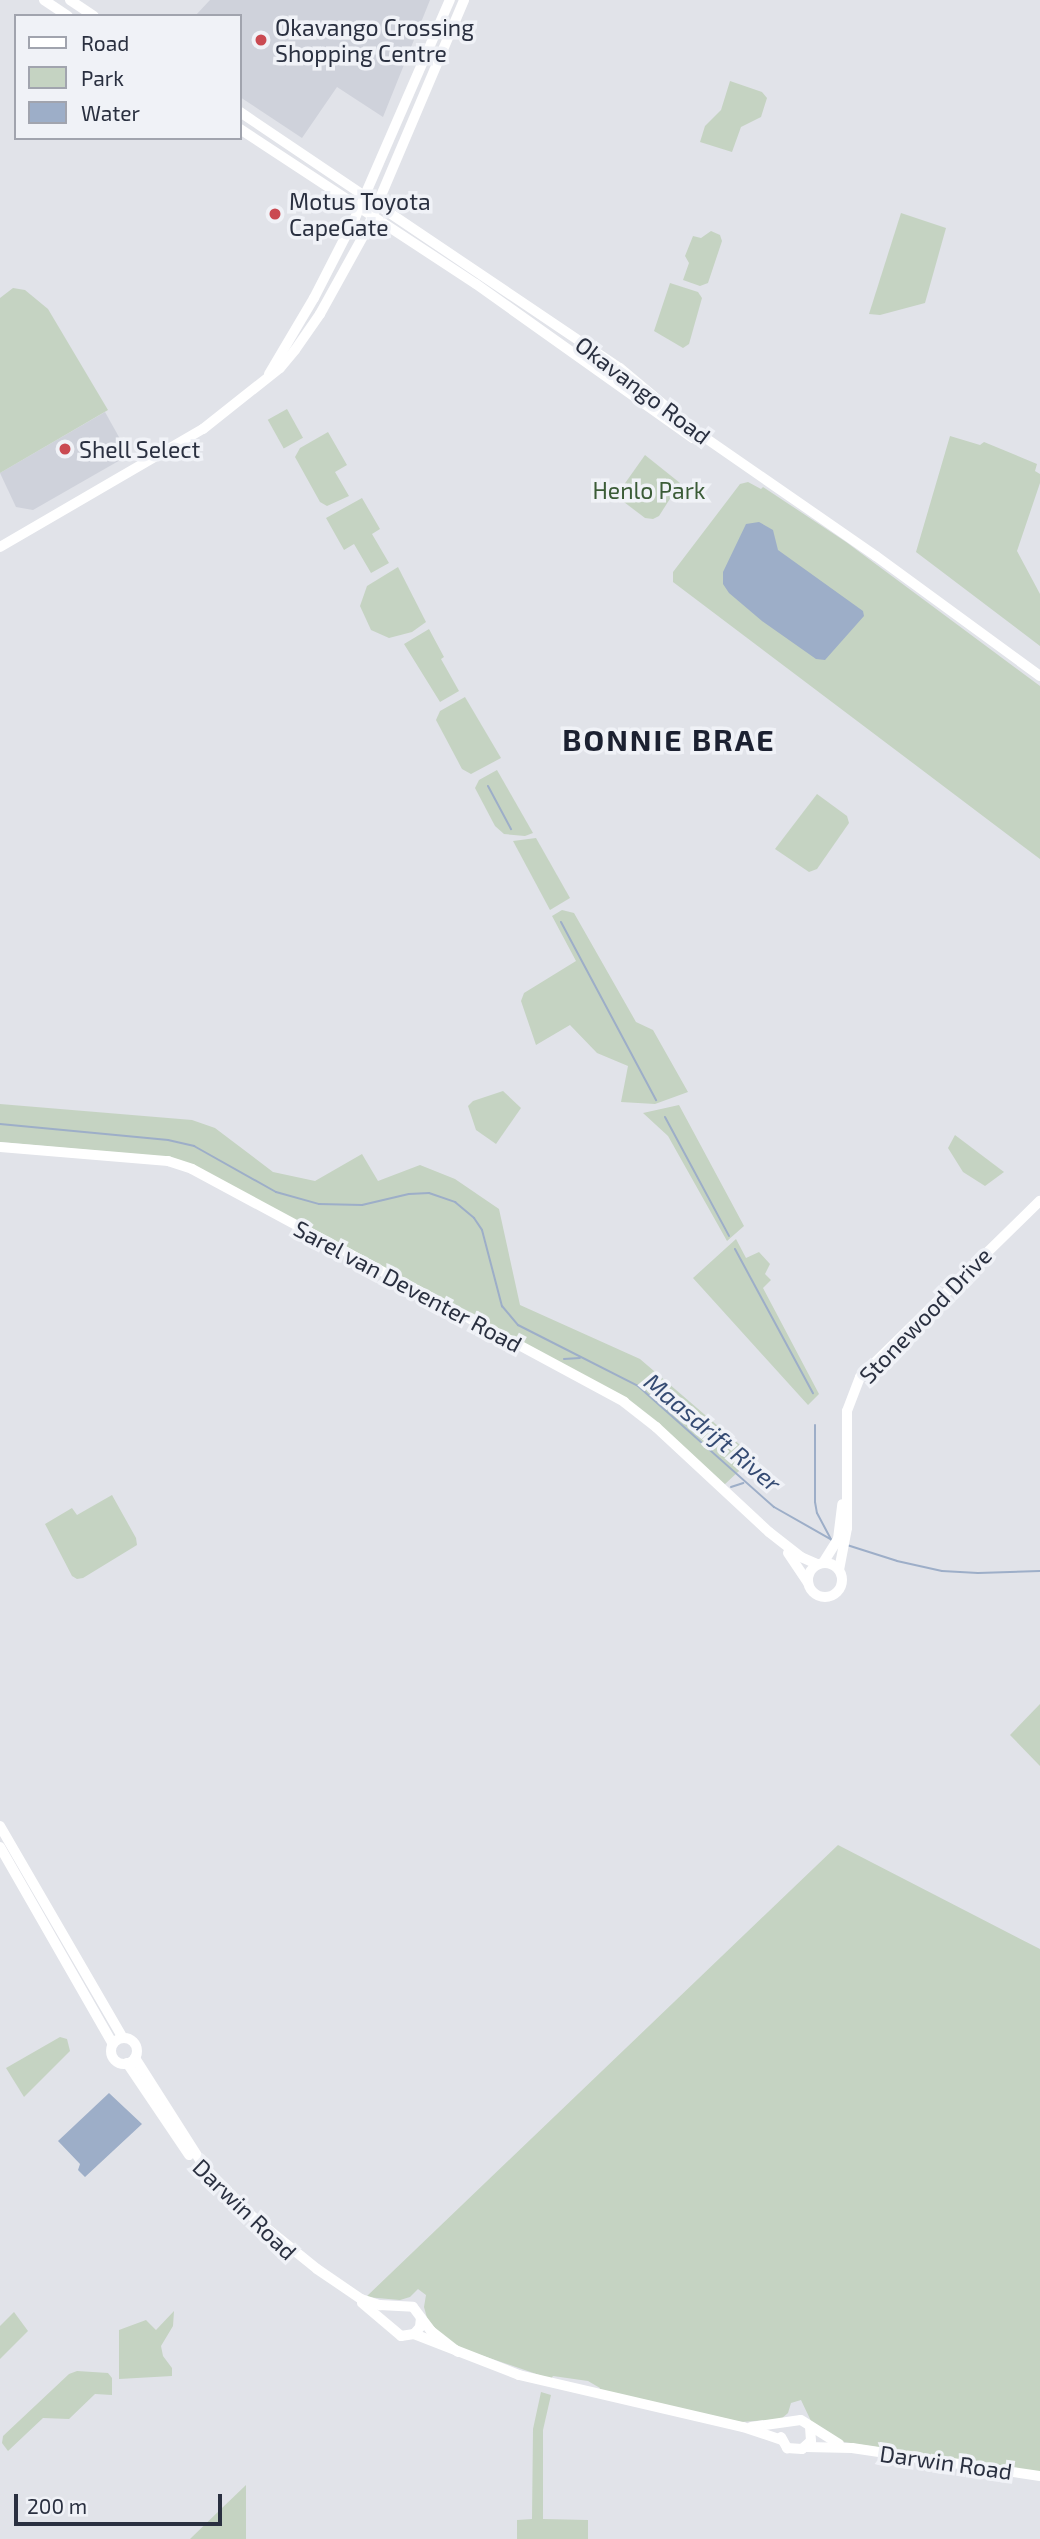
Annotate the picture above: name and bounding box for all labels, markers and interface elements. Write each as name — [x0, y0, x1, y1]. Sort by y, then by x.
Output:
place label: Okavango Crossing Shopping Centre — [275, 13, 474, 67]
legend — [14, 14, 242, 140]
text: Road — [81, 30, 129, 55]
marker: Okavango Crossing Shopping Centre — [253, 32, 269, 48]
text: Park — [81, 65, 124, 90]
text: Water — [81, 100, 140, 125]
place label: Motus Toyota CapeGate — [289, 187, 431, 241]
marker: Motus Toyota CapeGate — [267, 206, 283, 222]
street label: Okavango Road — [570, 330, 716, 450]
place label: Shell Select — [79, 435, 201, 463]
marker: Shell Select — [57, 441, 73, 457]
park label: Henlo Park — [592, 476, 706, 504]
district label: BONNIE BRAE — [564, 721, 774, 757]
street label: Sarel van Deventer Road — [289, 1214, 527, 1358]
street label: Stonewood Drive — [853, 1241, 997, 1389]
water label: Maasdrift River — [639, 1367, 787, 1497]
street label: Darwin Road — [187, 2153, 303, 2265]
street label: Darwin Road — [878, 2439, 1014, 2485]
scale bar — [18, 2480, 226, 2524]
text: 200 m — [27, 2493, 87, 2518]

